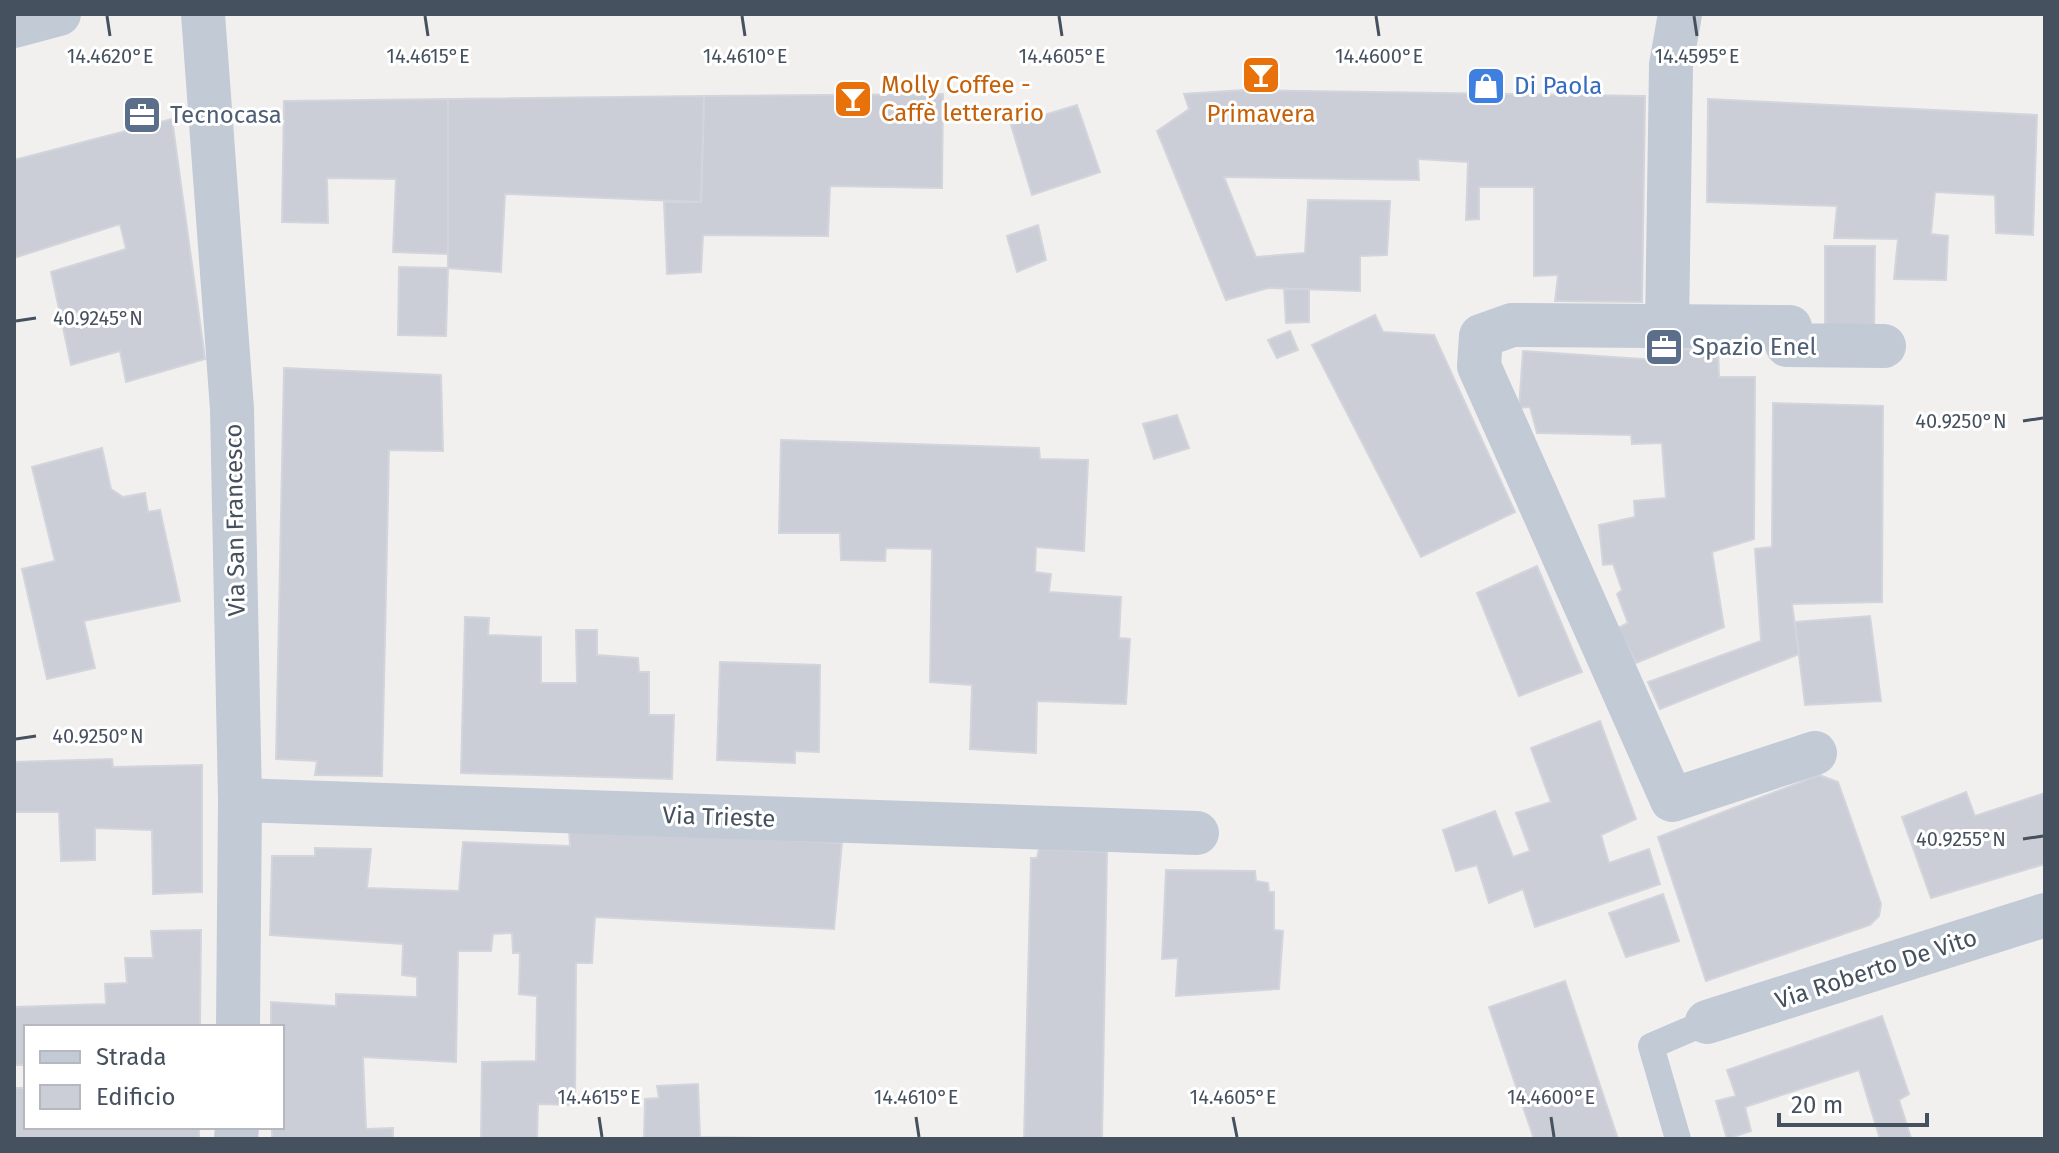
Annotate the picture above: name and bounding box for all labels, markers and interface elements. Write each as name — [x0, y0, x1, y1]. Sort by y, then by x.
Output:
text: 14.4620°E — [67, 44, 153, 68]
text: 14.4615°E — [386, 44, 470, 68]
text: 14.4610°E — [703, 44, 787, 68]
text: 14.4605°E — [1019, 44, 1105, 68]
text: 14.4600°E — [1335, 44, 1423, 68]
text: 14.4595°E — [1654, 44, 1740, 68]
bar icon: Primavera — [1240, 54, 1282, 96]
shop icon: Di Paola — [1465, 65, 1507, 107]
place label: Molly Coffee - Caffè letterario — [881, 71, 1044, 127]
place label: Di Paola — [1514, 72, 1602, 100]
bar icon: Molly Coffee - Caffè letterario — [832, 78, 874, 120]
office icon: Tecnocasa — [121, 94, 163, 136]
place label: Primavera — [1206, 100, 1316, 128]
place label: Tecnocasa — [170, 101, 282, 129]
text: 40.9245°N — [53, 306, 143, 330]
office icon: Spazio Enel — [1643, 326, 1685, 368]
place label: Spazio Enel — [1692, 333, 1817, 361]
text: 40.9250°N — [1915, 409, 2007, 433]
street label: Via San Francesco — [219, 423, 251, 617]
text: 40.9250°N — [52, 724, 144, 748]
street label: Via Trieste — [662, 801, 776, 833]
text: 40.9255°N — [1916, 827, 2006, 851]
street label: Via Roberto De Vito — [1772, 923, 1980, 1015]
legend — [24, 1025, 284, 1129]
text: Strada — [96, 1043, 167, 1071]
scale bar — [1779, 1077, 1927, 1127]
text: Edificio — [96, 1083, 176, 1111]
text: 14.4615°E — [557, 1085, 641, 1109]
text: 14.4610°E — [874, 1085, 958, 1109]
text: 14.4605°E — [1190, 1085, 1276, 1109]
text: 14.4600°E — [1507, 1085, 1595, 1109]
text: 20 m — [1791, 1091, 1843, 1119]

